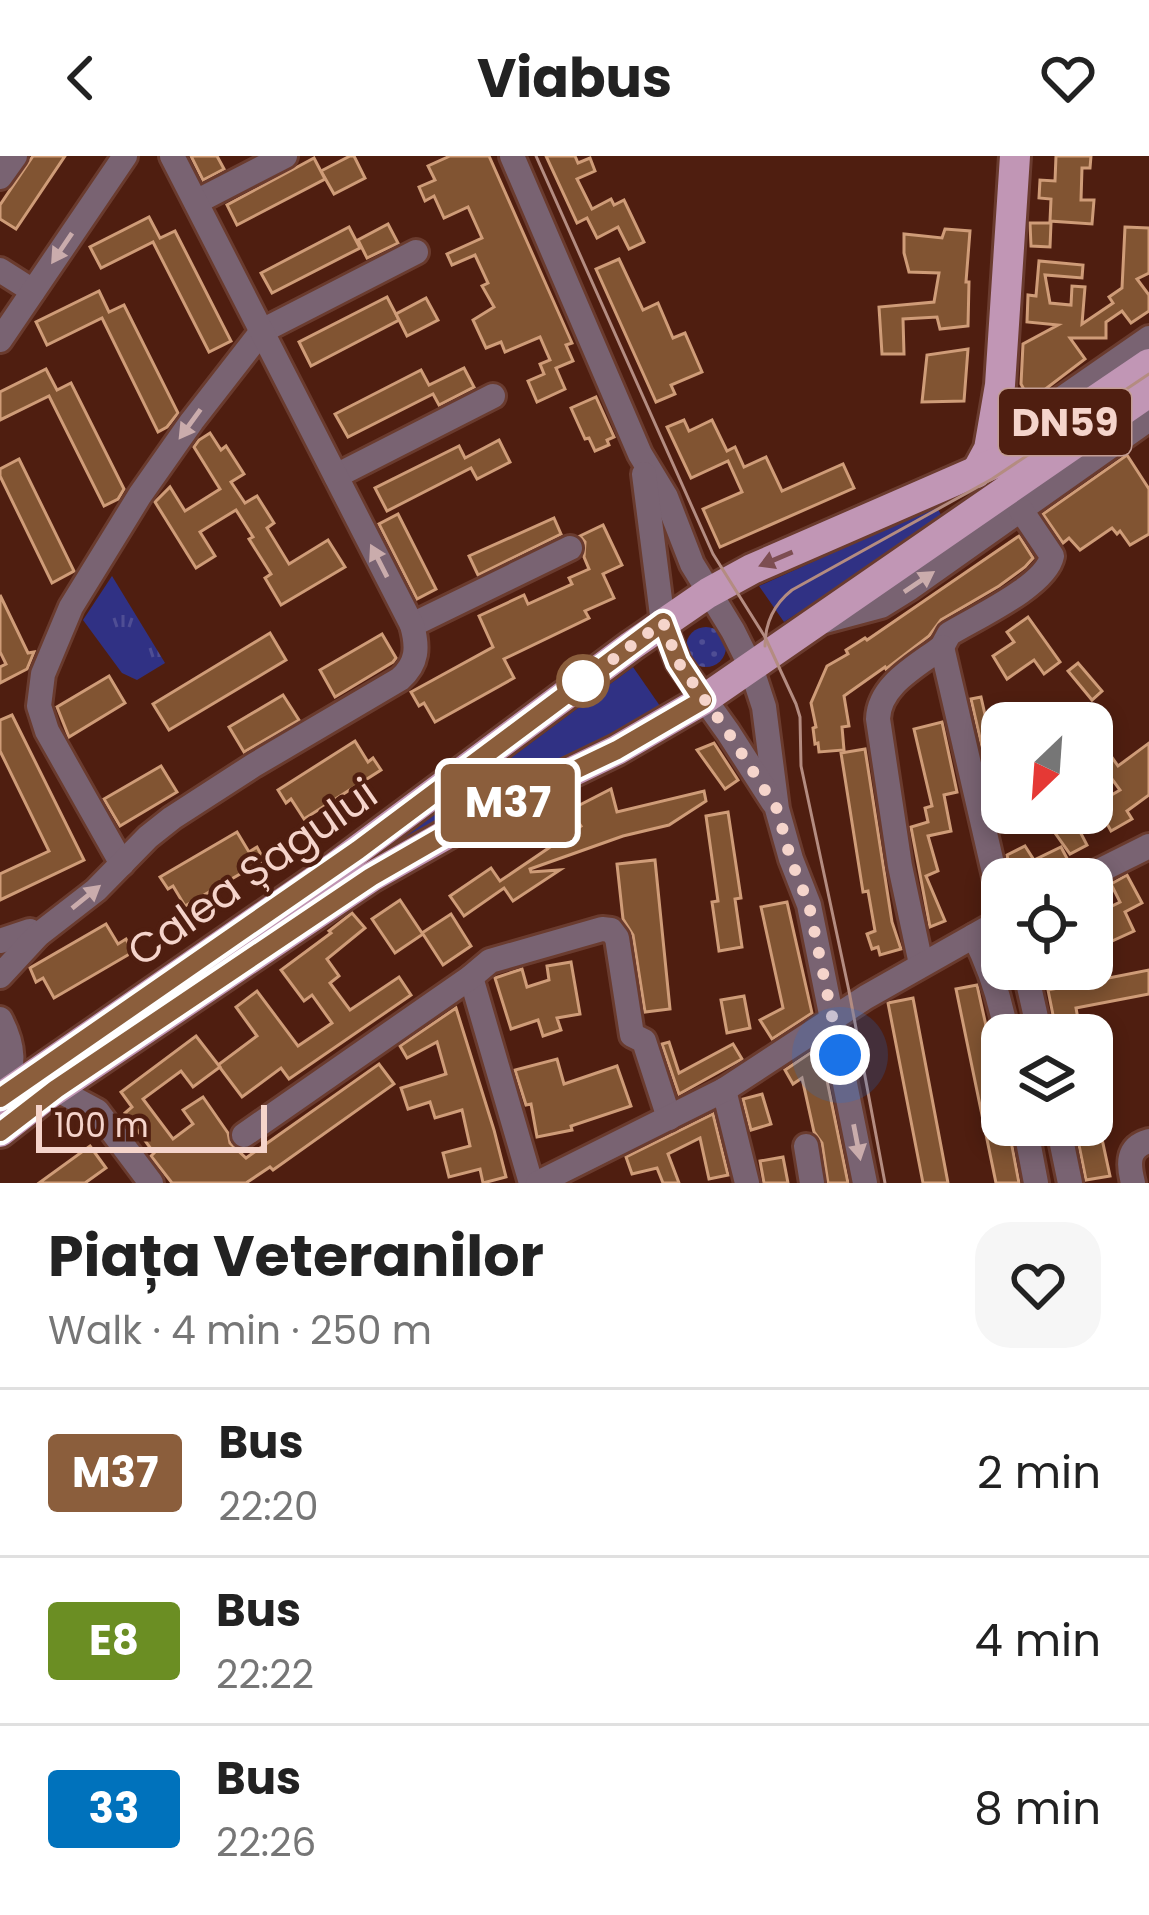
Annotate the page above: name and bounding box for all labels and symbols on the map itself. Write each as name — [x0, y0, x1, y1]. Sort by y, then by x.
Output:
one-way arrow — [52, 232, 74, 265]
road number: DN59 — [999, 389, 1131, 455]
one-way arrow — [179, 408, 203, 440]
one-way arrow — [370, 544, 390, 579]
one-way arrow — [758, 550, 794, 569]
one-way arrow — [902, 571, 935, 594]
unlabelled marker — [558, 656, 608, 706]
north arrow — [981, 702, 1113, 834]
street label: Calea Șagului — [115, 764, 389, 981]
line badge: M37 — [439, 764, 577, 842]
one-way arrow — [71, 885, 102, 911]
your location — [810, 1025, 870, 1085]
scale bar — [36, 1099, 267, 1152]
one-way arrow — [848, 1124, 867, 1162]

